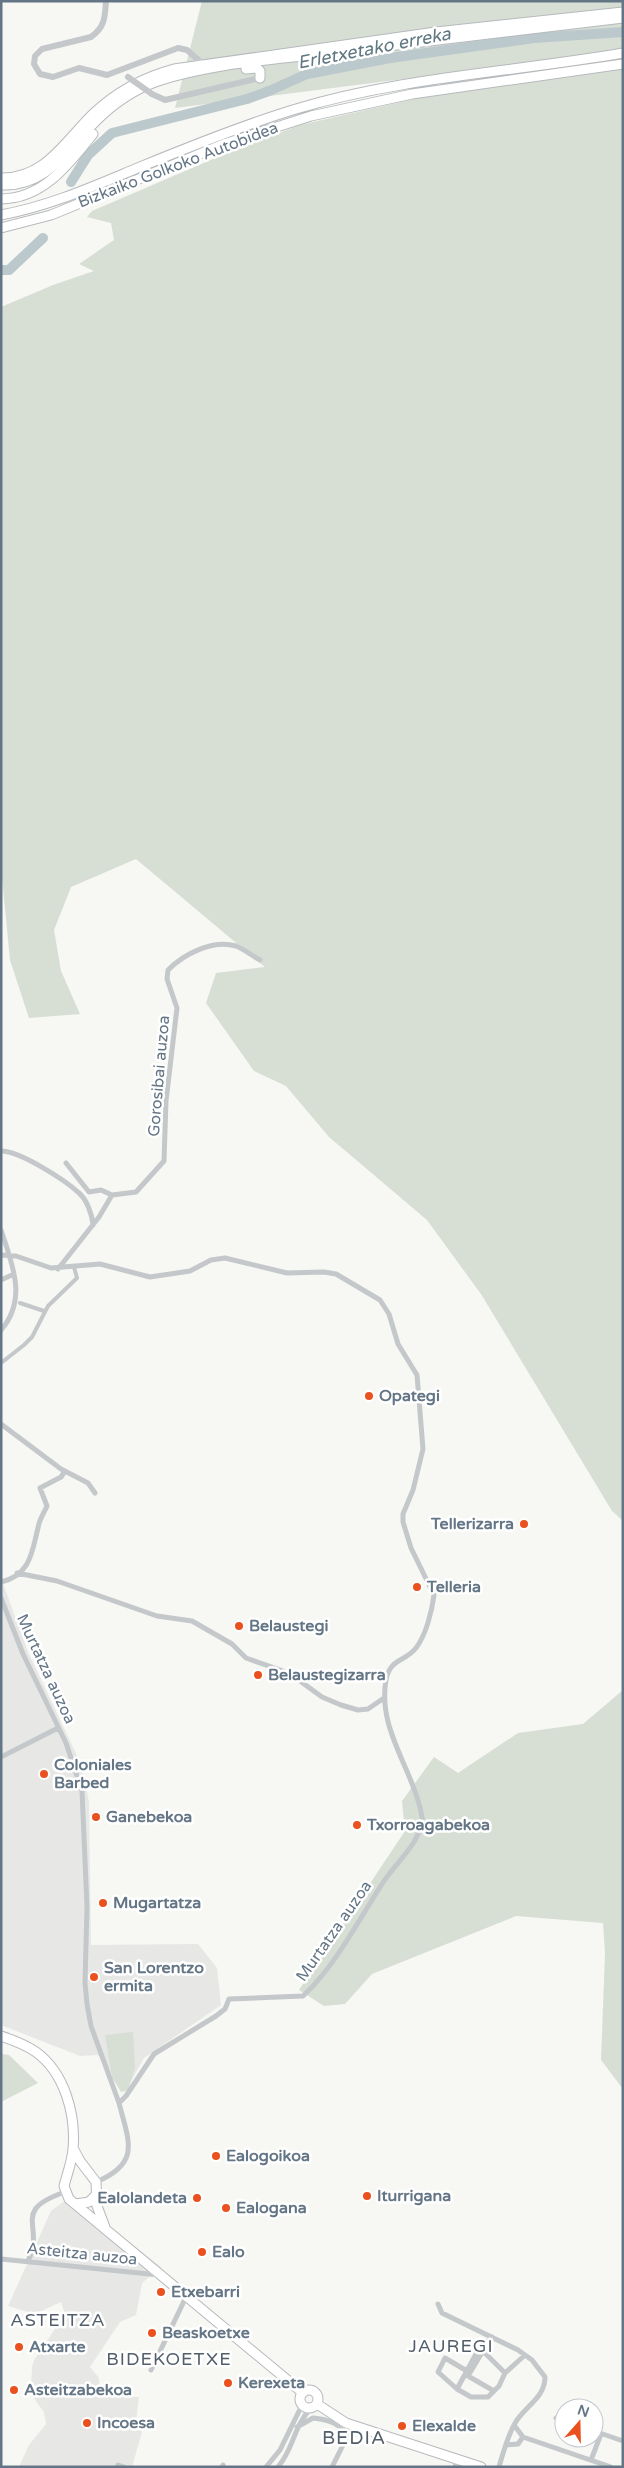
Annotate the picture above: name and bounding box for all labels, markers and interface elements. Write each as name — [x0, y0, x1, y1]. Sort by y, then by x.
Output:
water label: Erletxetako erreka — [296, 22, 453, 74]
street label: Bizkaiko Golkoko Autobidea — [75, 118, 281, 212]
street label: Gorosibai auzoa — [144, 1015, 174, 1137]
place label: Opategi — [379, 1386, 440, 1406]
marker: Opategi — [363, 1390, 375, 1402]
place label: Tellerizarra — [430, 1514, 514, 1534]
marker: Tellerizarra — [518, 1518, 530, 1530]
place label: Telleria — [426, 1577, 481, 1597]
marker: Telleria — [411, 1581, 423, 1593]
street label: Murtatza auzoa — [12, 1611, 80, 1727]
place label: Belaustegi — [249, 1616, 328, 1636]
marker: Belaustegi — [233, 1620, 245, 1632]
place label: Belaustegizarra — [268, 1665, 386, 1685]
marker: Belaustegizarra — [252, 1669, 264, 1681]
place label: Coloniales Barbed — [54, 1755, 132, 1793]
marker: Coloniales Barbed — [38, 1768, 50, 1780]
place label: Ganebekoa — [106, 1807, 192, 1827]
marker: Ganebekoa — [90, 1811, 102, 1823]
place label: Txorroagabekoa — [366, 1815, 490, 1835]
marker: Txorroagabekoa — [351, 1819, 363, 1831]
street label: Murtatza auzoa — [292, 1877, 376, 1985]
place label: Mugartatza — [113, 1893, 201, 1913]
marker: Mugartatza — [97, 1897, 109, 1909]
place label: San Lorentzo ermita — [104, 1958, 204, 1996]
marker: San Lorentzo ermita — [88, 1971, 100, 1983]
place label: Ealogoikoa — [226, 2146, 310, 2166]
marker: Ealogoikoa — [210, 2150, 222, 2162]
place label: Iturrigana — [377, 2186, 451, 2206]
place label: Ealolandeta — [97, 2188, 187, 2208]
marker: Iturrigana — [361, 2190, 373, 2202]
marker: Ealolandeta — [191, 2192, 203, 2204]
place label: Ealogana — [236, 2198, 307, 2218]
marker: Ealogana — [220, 2202, 232, 2214]
street label: Asteitza auzoa — [26, 2238, 138, 2270]
place label: Ealo — [212, 2242, 245, 2262]
marker: Ealo — [196, 2246, 208, 2258]
place label: Etxebarri — [171, 2282, 240, 2302]
marker: Etxebarri — [155, 2286, 167, 2298]
district label: ASTEITZA — [10, 2309, 106, 2331]
place label: Beaskoetxe — [162, 2323, 250, 2343]
marker: Beaskoetxe — [146, 2327, 158, 2339]
district label: JAUREGI — [408, 2335, 494, 2357]
place label: Atxarte — [29, 2337, 86, 2357]
marker: Atxarte — [13, 2341, 25, 2353]
district label: BIDEKOETXE — [106, 2348, 232, 2370]
place label: Kerexeta — [238, 2373, 305, 2393]
marker: Kerexeta — [222, 2377, 234, 2389]
place label: Asteitzabekoa — [24, 2380, 132, 2400]
marker: Asteitzabekoa — [8, 2384, 20, 2396]
north arrow — [554, 2398, 604, 2448]
text: N — [575, 2401, 591, 2421]
place label: Incoesa — [97, 2413, 155, 2433]
place label: Elexalde — [412, 2416, 476, 2436]
marker: Incoesa — [81, 2417, 93, 2429]
marker: Elexalde — [396, 2420, 408, 2432]
district label: BEDIA — [322, 2427, 386, 2449]

